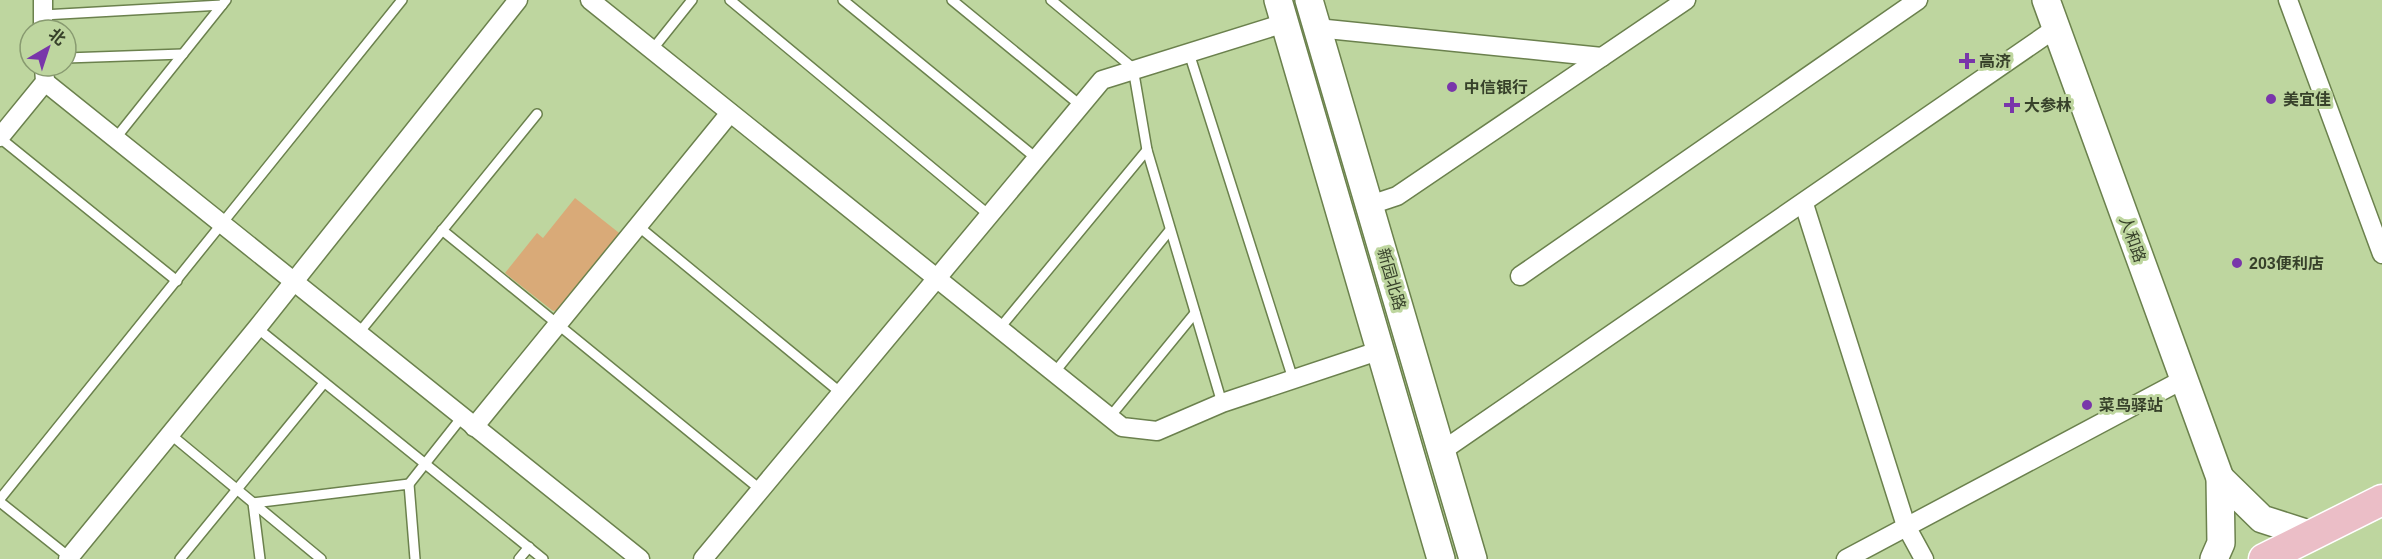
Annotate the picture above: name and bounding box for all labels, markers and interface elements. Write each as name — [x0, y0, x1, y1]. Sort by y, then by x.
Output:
north arrow — [18, 18, 78, 78]
text: 北 — [46, 25, 69, 48]
place label: 高济 — [1979, 53, 2011, 70]
marker: 高济 — [1960, 54, 1974, 68]
place label: 中信银行 — [1464, 79, 1528, 96]
marker: 中信银行 — [1445, 80, 1459, 94]
place label: 美宜佳 — [2283, 91, 2331, 108]
marker: 美宜佳 — [2264, 92, 2278, 106]
place label: 大参林 — [2024, 97, 2072, 114]
marker: 大参林 — [2005, 98, 2019, 112]
street label: 人和路 — [2116, 214, 2149, 265]
street label: 新园北路 — [1375, 246, 1409, 312]
place label: 203便利店 — [2249, 255, 2324, 272]
marker: 203便利店 — [2230, 256, 2244, 270]
place label: 菜鸟驿站 — [2099, 397, 2163, 414]
marker: 菜鸟驿站 — [2080, 398, 2094, 412]

